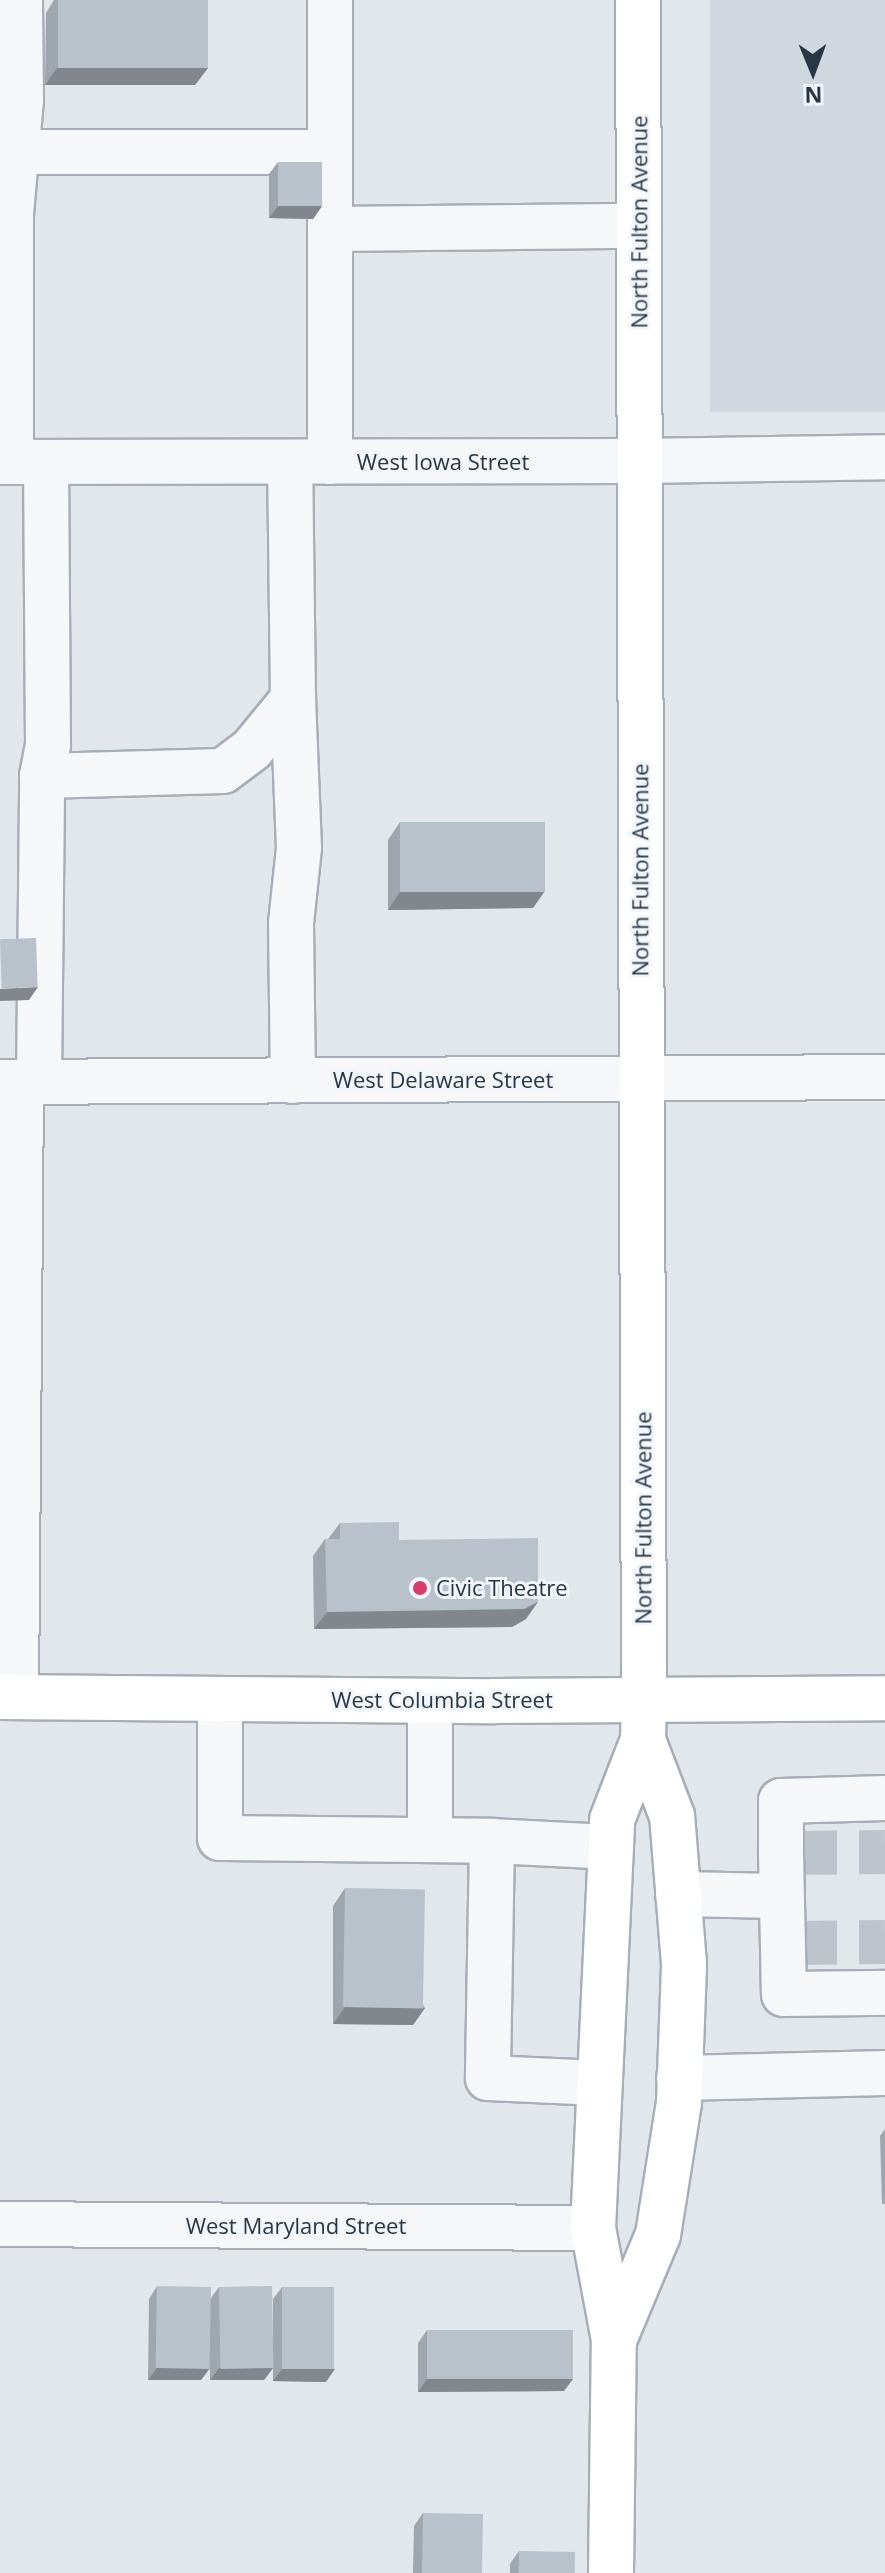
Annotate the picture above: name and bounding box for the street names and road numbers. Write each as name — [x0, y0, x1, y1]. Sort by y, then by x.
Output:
street label: North Fulton Avenue — [626, 115, 652, 329]
street label: West Iowa Street — [357, 449, 529, 475]
street label: North Fulton Avenue — [627, 763, 653, 977]
street label: West Delaware Street — [333, 1067, 553, 1093]
street label: North Fulton Avenue — [630, 1411, 656, 1625]
street label: West Columbia Street — [331, 1687, 553, 1713]
street label: West Maryland Street — [186, 2213, 406, 2239]

